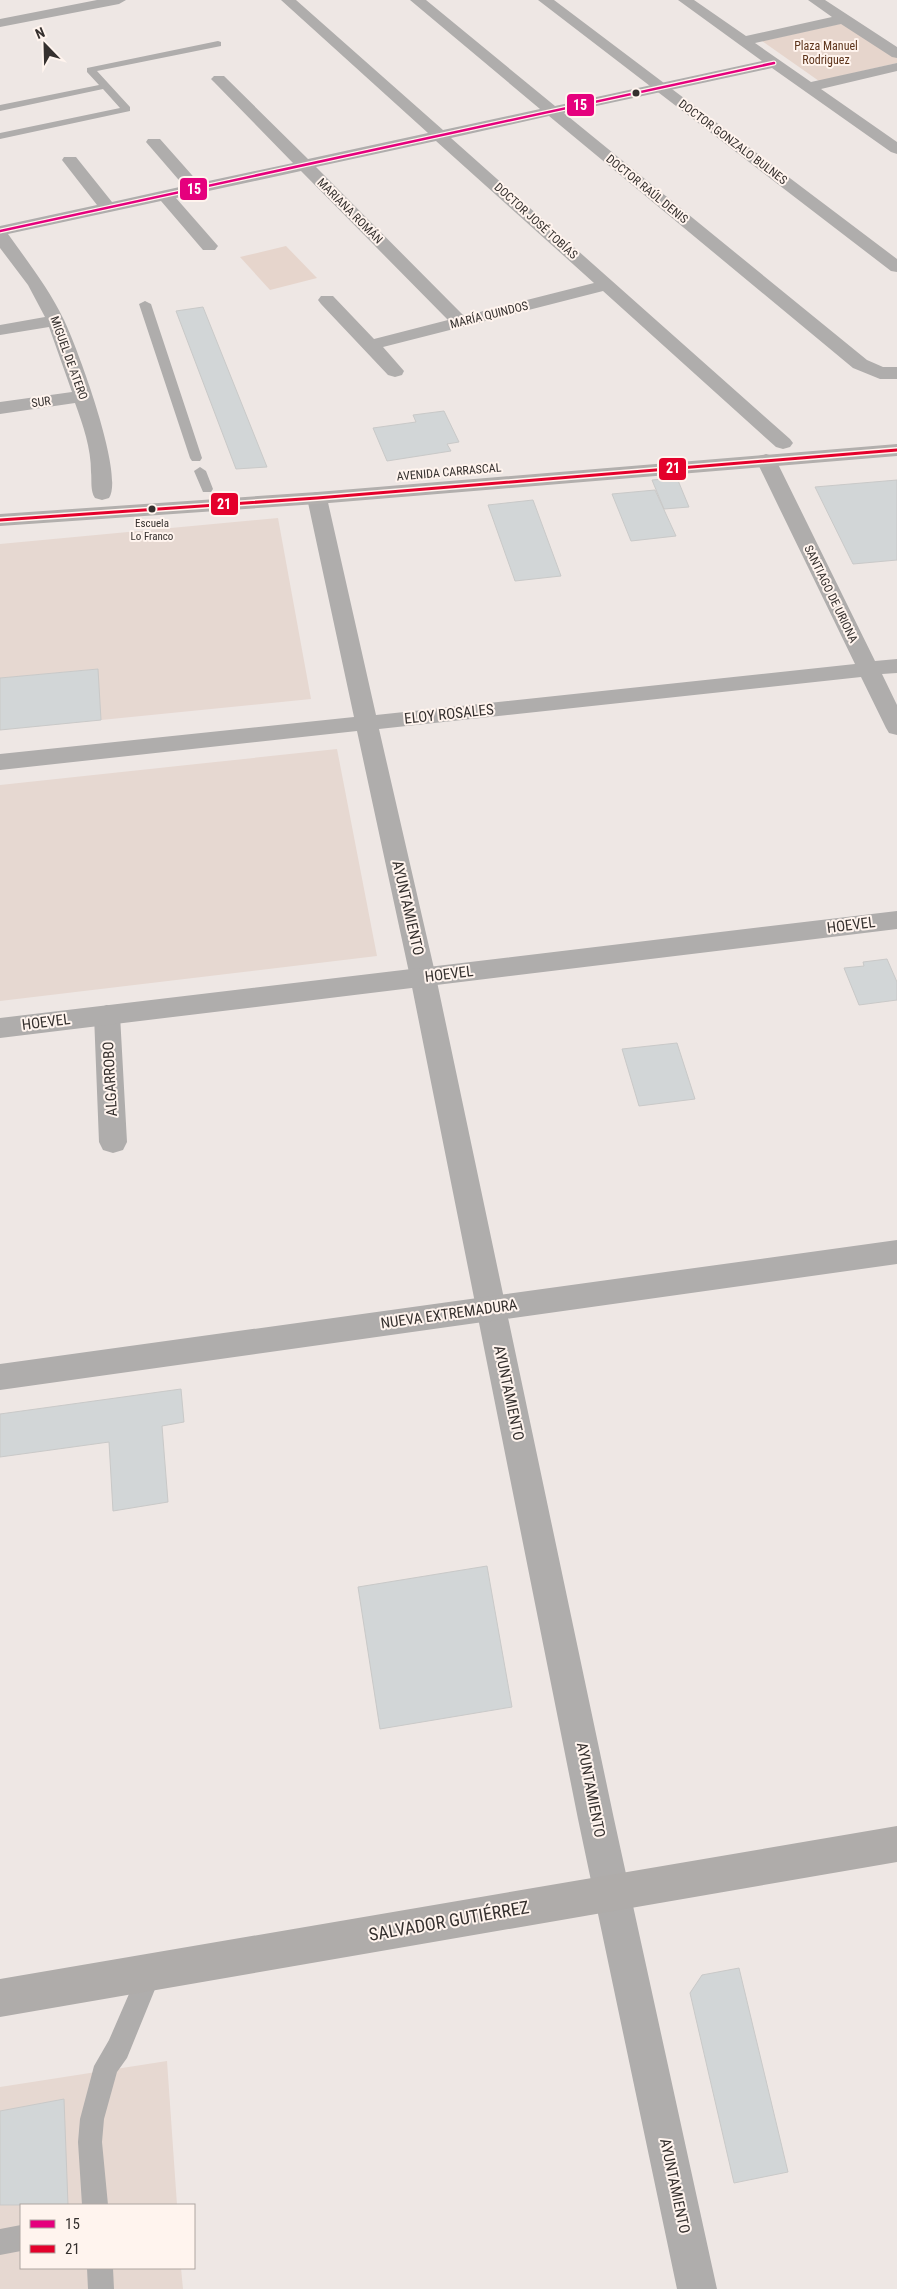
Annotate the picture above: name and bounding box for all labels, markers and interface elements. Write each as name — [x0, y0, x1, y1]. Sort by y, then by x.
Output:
north arrow — [20, 20, 70, 70]
text: N — [33, 24, 47, 42]
park label: Plaza Manuel Rodriguez — [794, 39, 858, 67]
unlabelled marker — [631, 88, 641, 98]
line badge: 15 — [566, 93, 595, 117]
text: 15 — [573, 97, 587, 113]
street label: DOCTOR GONZALO BULNES — [676, 97, 790, 187]
street label: DOCTOR RAÚL DENIS — [603, 151, 691, 226]
street label: MARIANA ROMÁN — [314, 175, 386, 247]
line badge: 15 — [179, 177, 208, 201]
street label: DOCTOR JOSÉ TOBÍAS — [492, 179, 581, 262]
text: 15 — [187, 181, 201, 197]
street label: MARÍA QUINDOS — [448, 298, 529, 331]
street label: MIGUEL DE ATERO — [47, 314, 91, 402]
street label: SUR — [30, 394, 52, 410]
line badge: 21 — [658, 457, 687, 481]
street label: AVENIDA CARRASCAL — [396, 460, 502, 484]
text: 21 — [666, 460, 680, 476]
line badge: 21 — [210, 492, 239, 516]
text: 21 — [217, 496, 231, 512]
marker: Escuela Lo Franco — [147, 504, 157, 514]
place label: Escuela Lo Franco — [131, 517, 174, 543]
street label: SANTIAGO DE URIONA — [801, 543, 861, 645]
street label: ELOY ROSALES — [403, 700, 495, 728]
street label: AYUNTAMIENTO — [388, 859, 428, 957]
street label: HOEVEL — [826, 913, 876, 937]
street label: HOEVEL — [424, 962, 474, 986]
street label: HOEVEL — [21, 1010, 71, 1034]
street label: ALGARROBO — [99, 1041, 121, 1117]
street label: NUEVA EXTREMADURA — [380, 1295, 519, 1333]
street label: AYUNTAMIENTO — [490, 1344, 528, 1442]
street label: AYUNTAMIENTO — [573, 1741, 609, 1839]
street label: SALVADOR GUTIÉRREZ — [367, 1896, 531, 1945]
street label: AYUNTAMIENTO — [656, 2137, 694, 2235]
legend — [20, 2204, 195, 2269]
text: 15 — [65, 2215, 80, 2233]
text: 21 — [65, 2240, 80, 2258]

